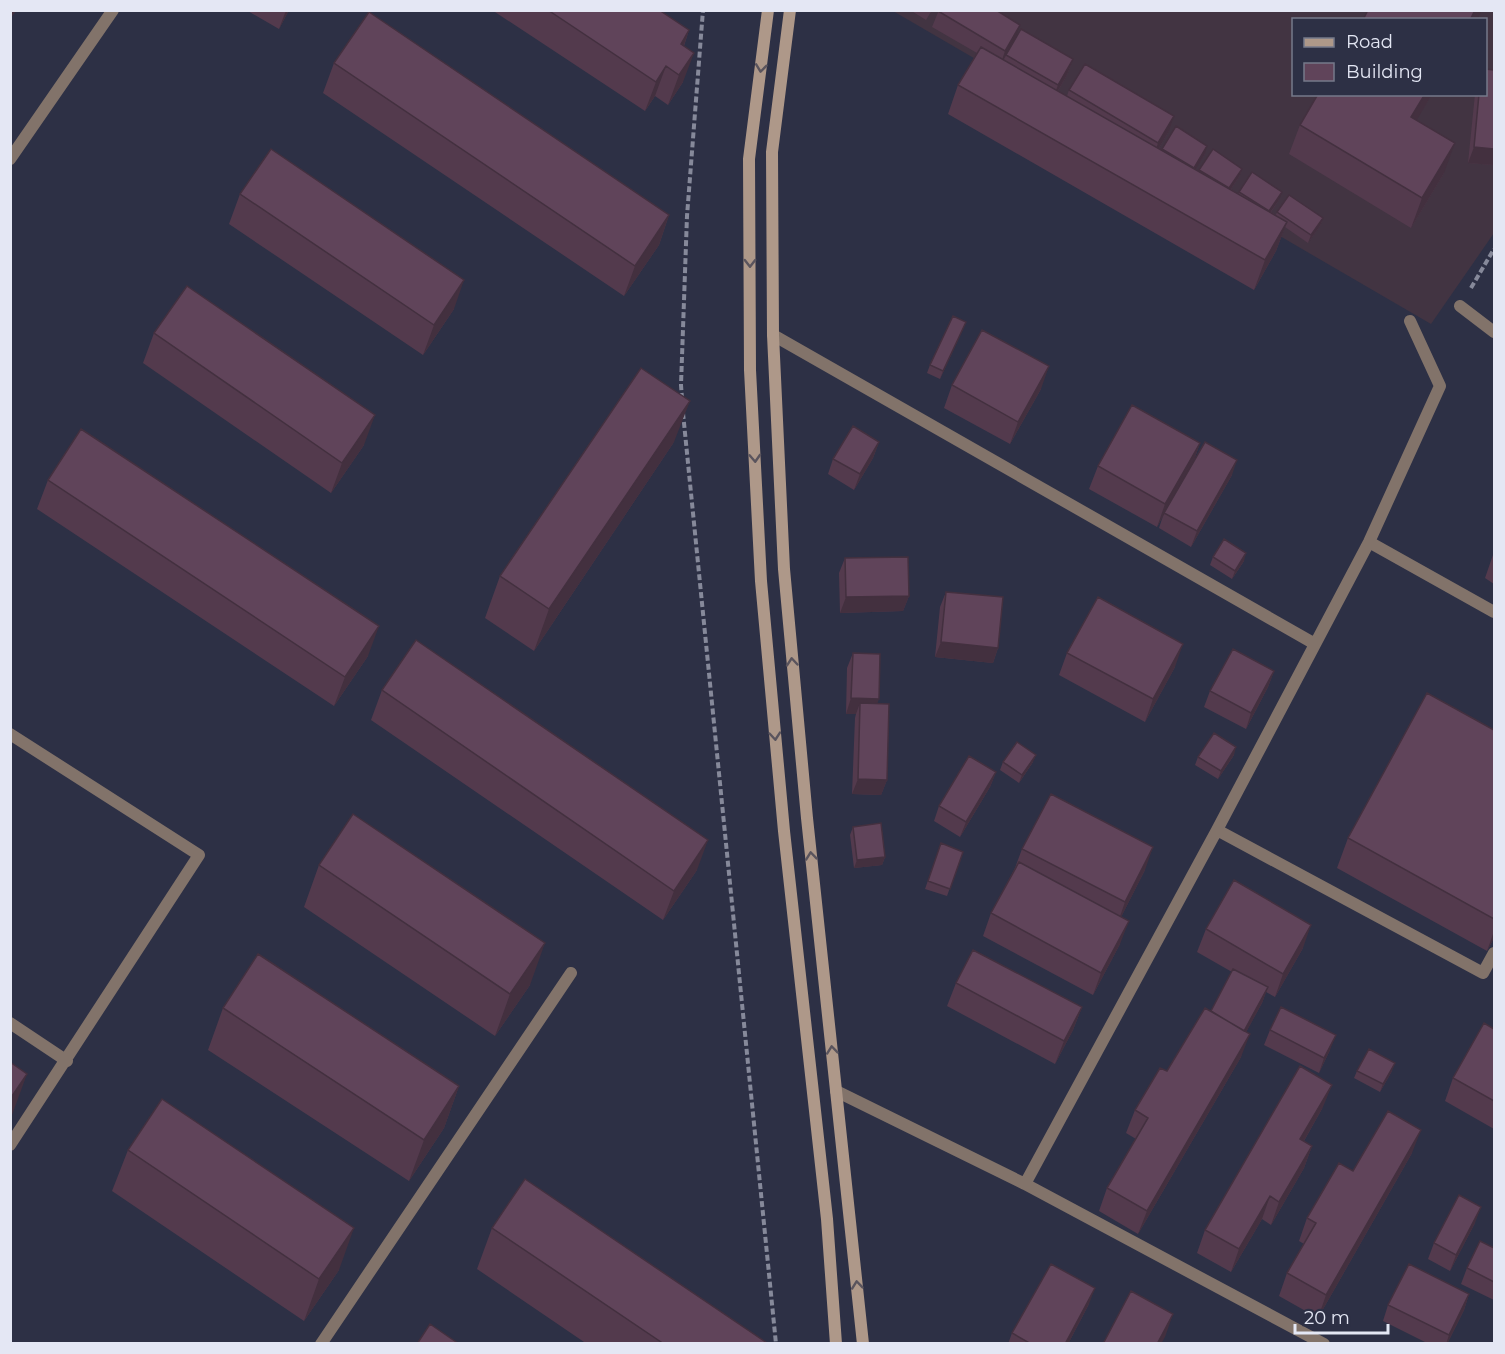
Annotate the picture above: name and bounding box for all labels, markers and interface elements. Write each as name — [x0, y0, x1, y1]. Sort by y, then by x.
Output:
legend — [1292, 18, 1487, 96]
text: Road — [1346, 31, 1393, 53]
text: Building — [1346, 61, 1423, 83]
one-way arrow — [755, 64, 767, 73]
one-way arrow — [744, 258, 756, 267]
one-way arrow — [748, 453, 761, 462]
one-way arrow — [786, 657, 799, 666]
one-way arrow — [768, 731, 781, 740]
one-way arrow — [805, 851, 818, 860]
one-way arrow — [826, 1045, 839, 1054]
one-way arrow — [851, 1281, 864, 1290]
scale bar — [1295, 1297, 1388, 1335]
text: 20 m — [1304, 1307, 1350, 1329]

